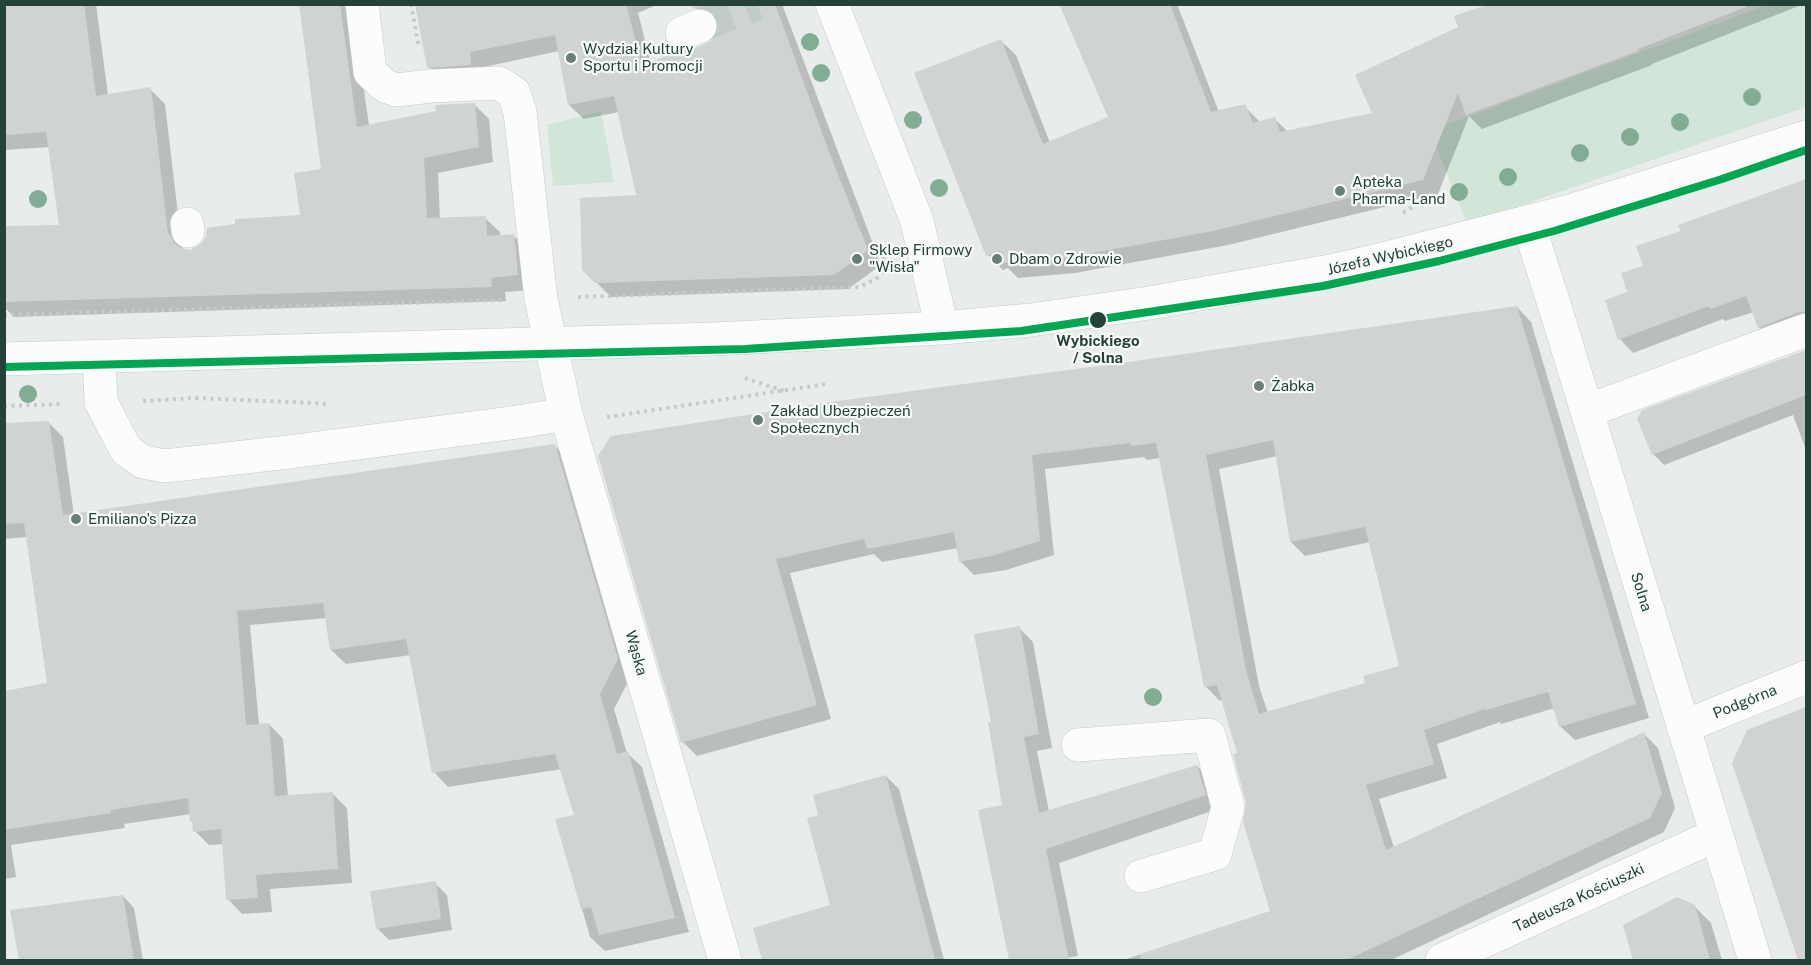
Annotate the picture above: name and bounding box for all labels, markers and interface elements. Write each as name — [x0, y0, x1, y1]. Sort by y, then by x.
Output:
place label: Wydział Kultury Sportu i Promocji — [583, 40, 703, 75]
marker: Wydział Kultury Sportu i Promocji — [564, 51, 578, 65]
place label: Apteka Pharma-Land — [1352, 173, 1446, 208]
marker: Apteka Pharma-Land — [1333, 184, 1347, 198]
street label: Józefa Wybickiego — [1325, 233, 1455, 279]
place label: Sklep Firmowy "Wisła" — [869, 241, 973, 276]
place label: Dbam o Zdrowie — [1009, 250, 1122, 268]
marker: Sklep Firmowy "Wisła" — [850, 252, 864, 266]
marker: Dbam o Zdrowie — [990, 252, 1004, 266]
marker: Wybickiego / Solna — [1088, 310, 1108, 330]
place label: Wybickiego / Solna — [1056, 332, 1140, 367]
place label: Żabka — [1271, 377, 1314, 395]
marker: Żabka — [1252, 379, 1266, 393]
place label: Zakład Ubezpieczeń Społecznych — [770, 402, 911, 437]
marker: Zakład Ubezpieczeń Społecznych — [751, 413, 765, 427]
place label: Emiliano's Pizza — [88, 510, 197, 528]
marker: Emiliano's Pizza — [69, 512, 83, 526]
street label: Solna — [1627, 570, 1655, 614]
street label: Wąska — [621, 628, 651, 678]
street label: Podgórna — [1710, 681, 1780, 723]
street label: Tadeusza Kościuszki — [1511, 860, 1647, 936]

